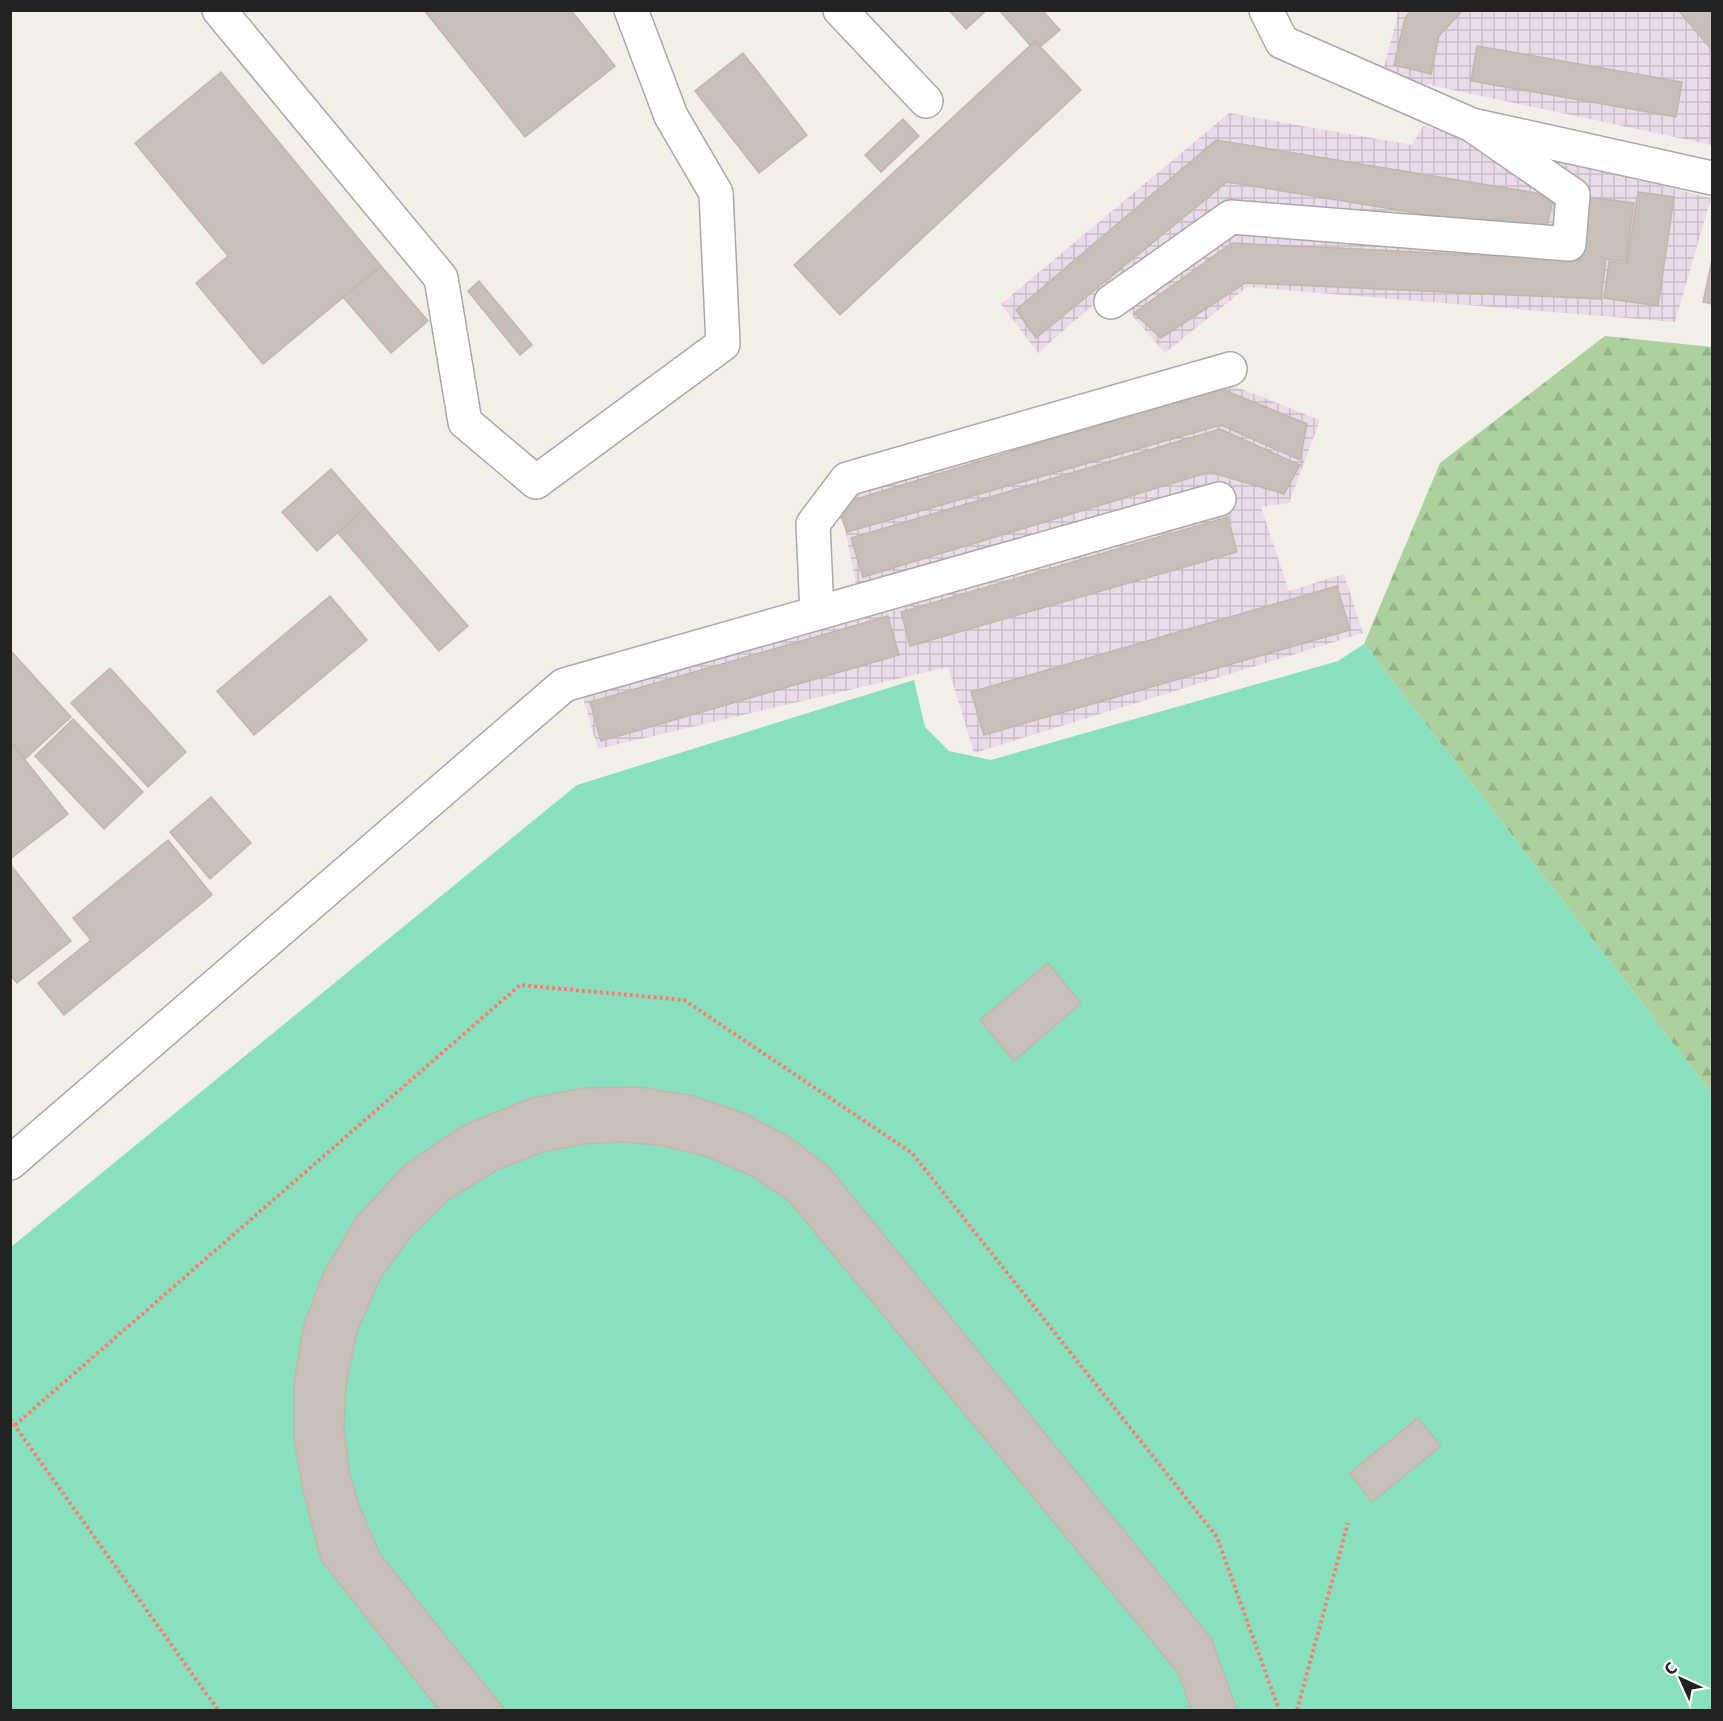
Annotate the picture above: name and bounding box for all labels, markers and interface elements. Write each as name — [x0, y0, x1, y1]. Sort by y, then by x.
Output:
north arrow — [1651, 1649, 1711, 1709]
text: С — [1659, 1657, 1682, 1680]

